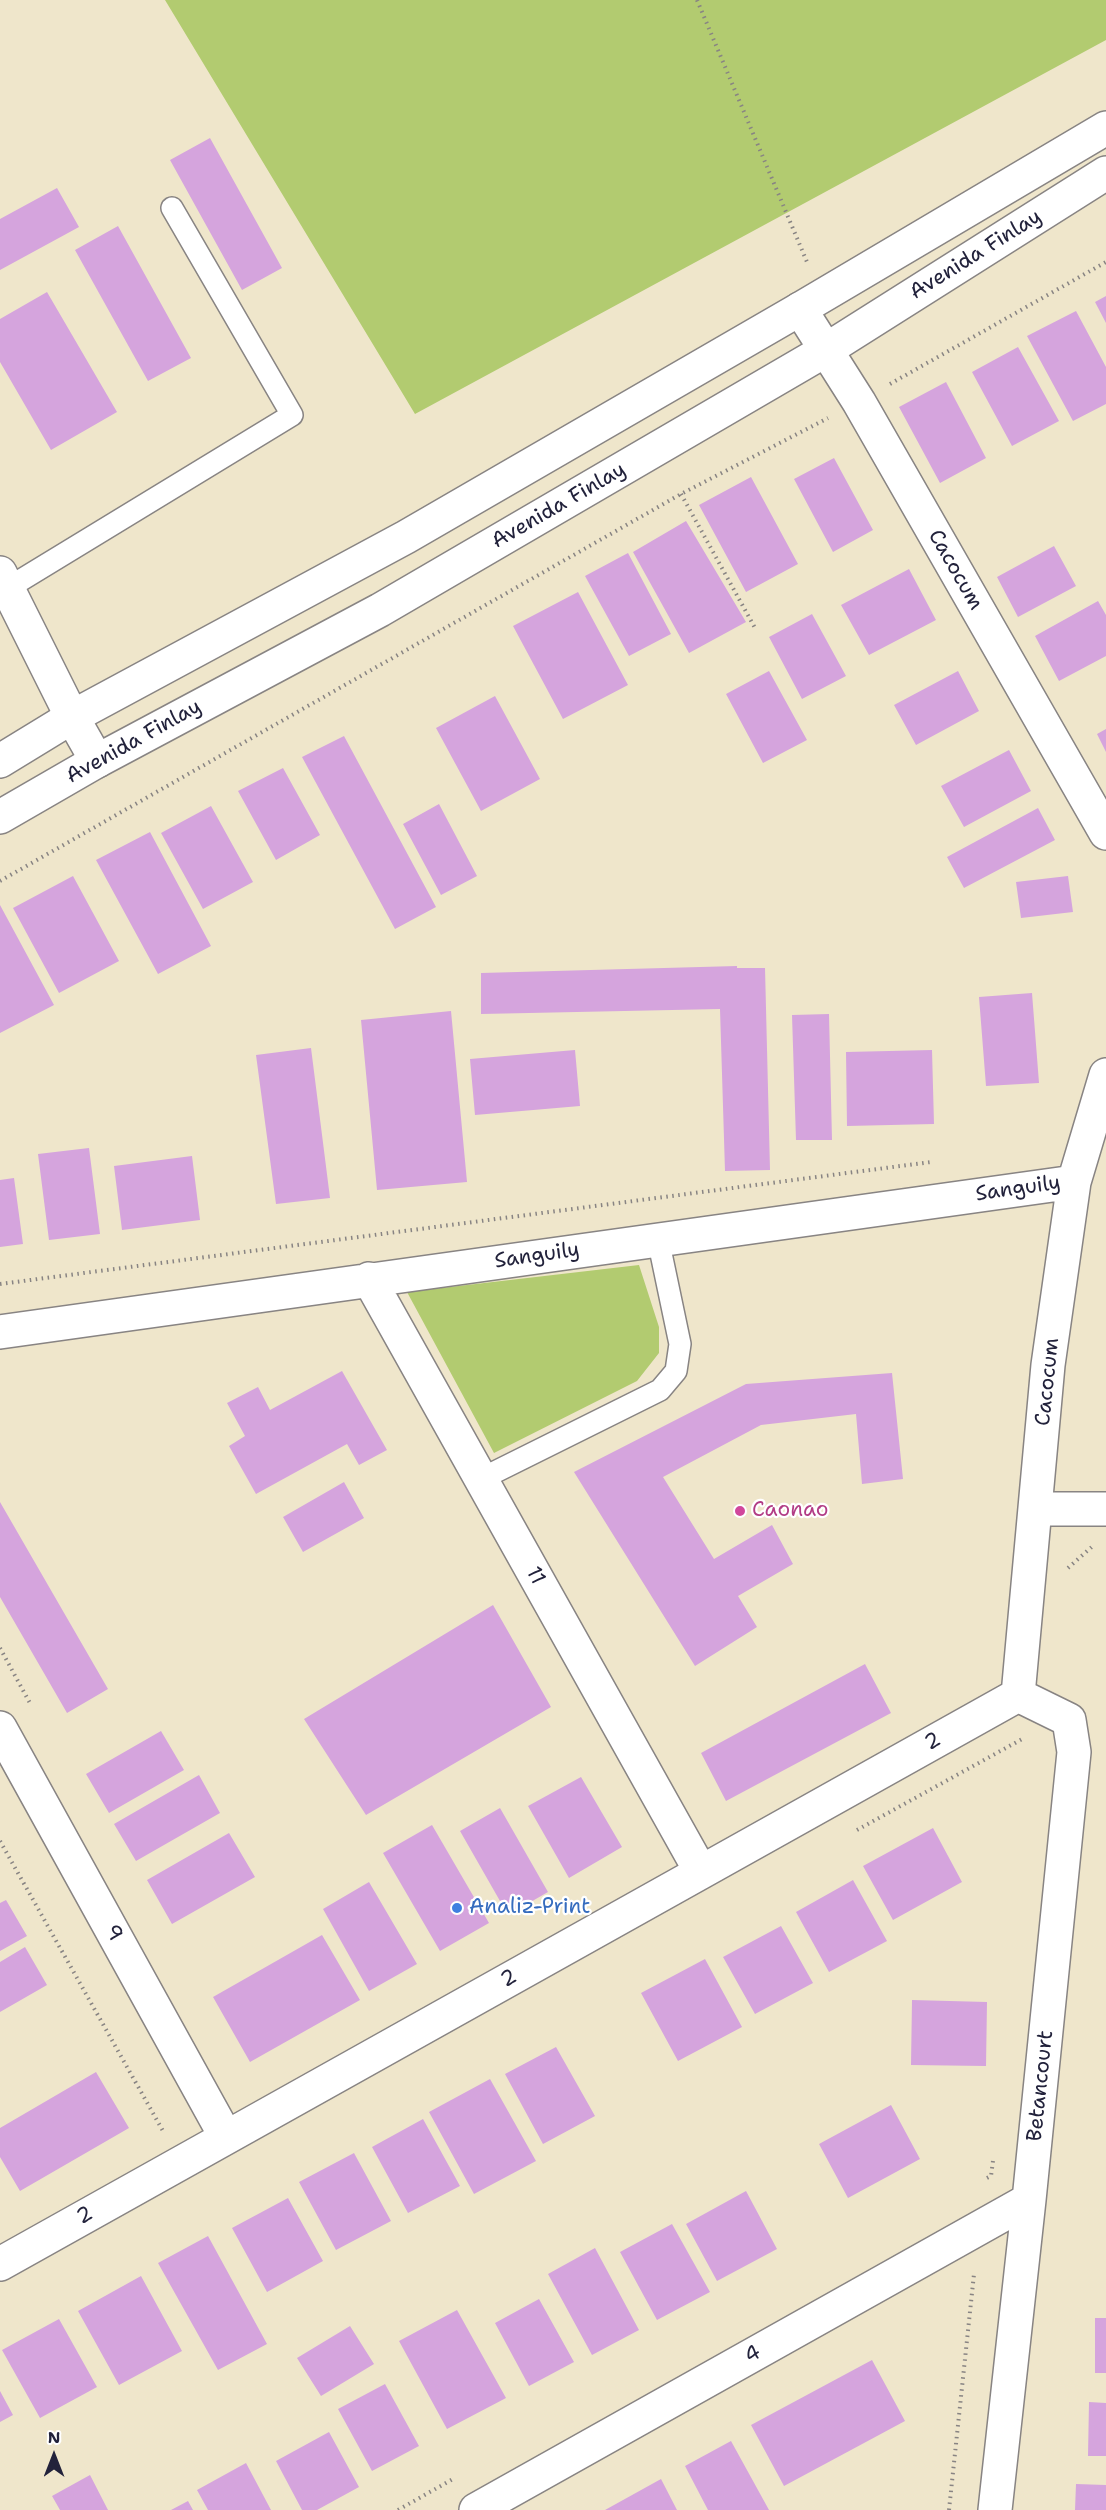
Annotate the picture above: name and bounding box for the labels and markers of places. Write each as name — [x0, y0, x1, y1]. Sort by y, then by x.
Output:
place label: Caonao — [752, 1498, 829, 1524]
marker: Caonao — [733, 1504, 747, 1518]
place label: Analiz-Print — [469, 1895, 590, 1921]
marker: Analiz-Print — [450, 1901, 464, 1915]

